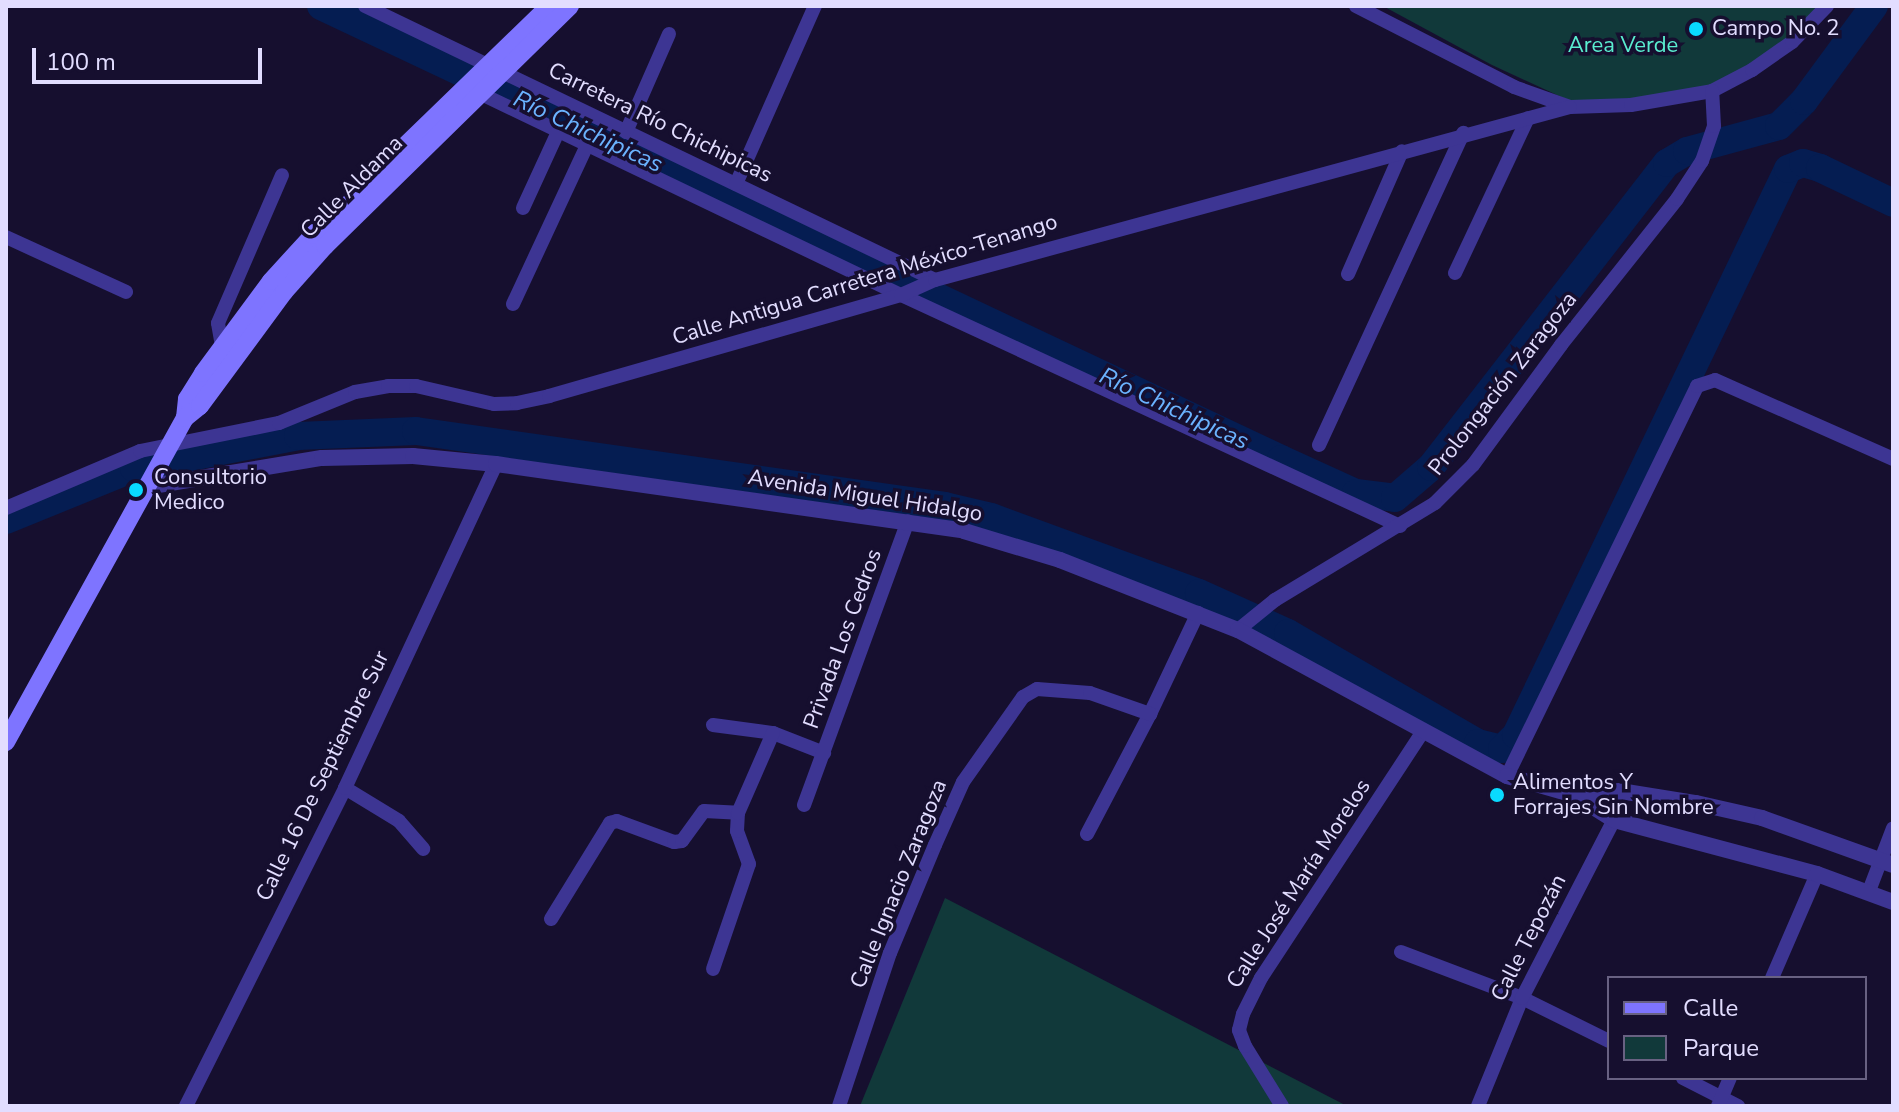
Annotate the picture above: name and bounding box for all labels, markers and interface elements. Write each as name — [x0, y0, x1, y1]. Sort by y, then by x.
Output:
place label: Campo No. 2 — [1712, 16, 1840, 42]
marker: Campo No. 2 — [1687, 20, 1705, 38]
scale bar — [36, 32, 266, 82]
park label: Area Verde — [1568, 33, 1678, 59]
text: 100 m — [46, 46, 116, 78]
street label: Carretera Río Chichipicas — [544, 57, 776, 189]
water label: Río Chichipicas — [509, 85, 667, 179]
street label: Calle Aldama — [295, 130, 409, 244]
street label: Calle Antigua Carretera México-Tenango — [669, 209, 1061, 351]
street label: Prolongación Zaragoza — [1423, 287, 1583, 481]
water label: Río Chichipicas — [1095, 362, 1253, 456]
place label: Consultorio Medico — [154, 464, 267, 516]
street label: Avenida Miguel Hidalgo — [746, 464, 984, 528]
marker: Consultorio Medico — [125, 479, 147, 501]
street label: Privada Los Cedros — [798, 546, 888, 732]
street label: Calle 16 De Septiembre Sur — [251, 647, 395, 905]
place label: Alimentos Y Forrajes Sin Nombre — [1513, 769, 1714, 820]
street label: Calle José María Morelos — [1221, 774, 1377, 994]
street label: Calle Ignacio Zaragoza — [845, 776, 953, 992]
marker: Alimentos Y Forrajes Sin Nombre — [1488, 786, 1506, 804]
street label: Calle Tepozán — [1486, 870, 1572, 1006]
legend — [1607, 976, 1867, 1080]
text: Calle — [1683, 992, 1738, 1024]
text: Parque — [1683, 1032, 1759, 1064]

